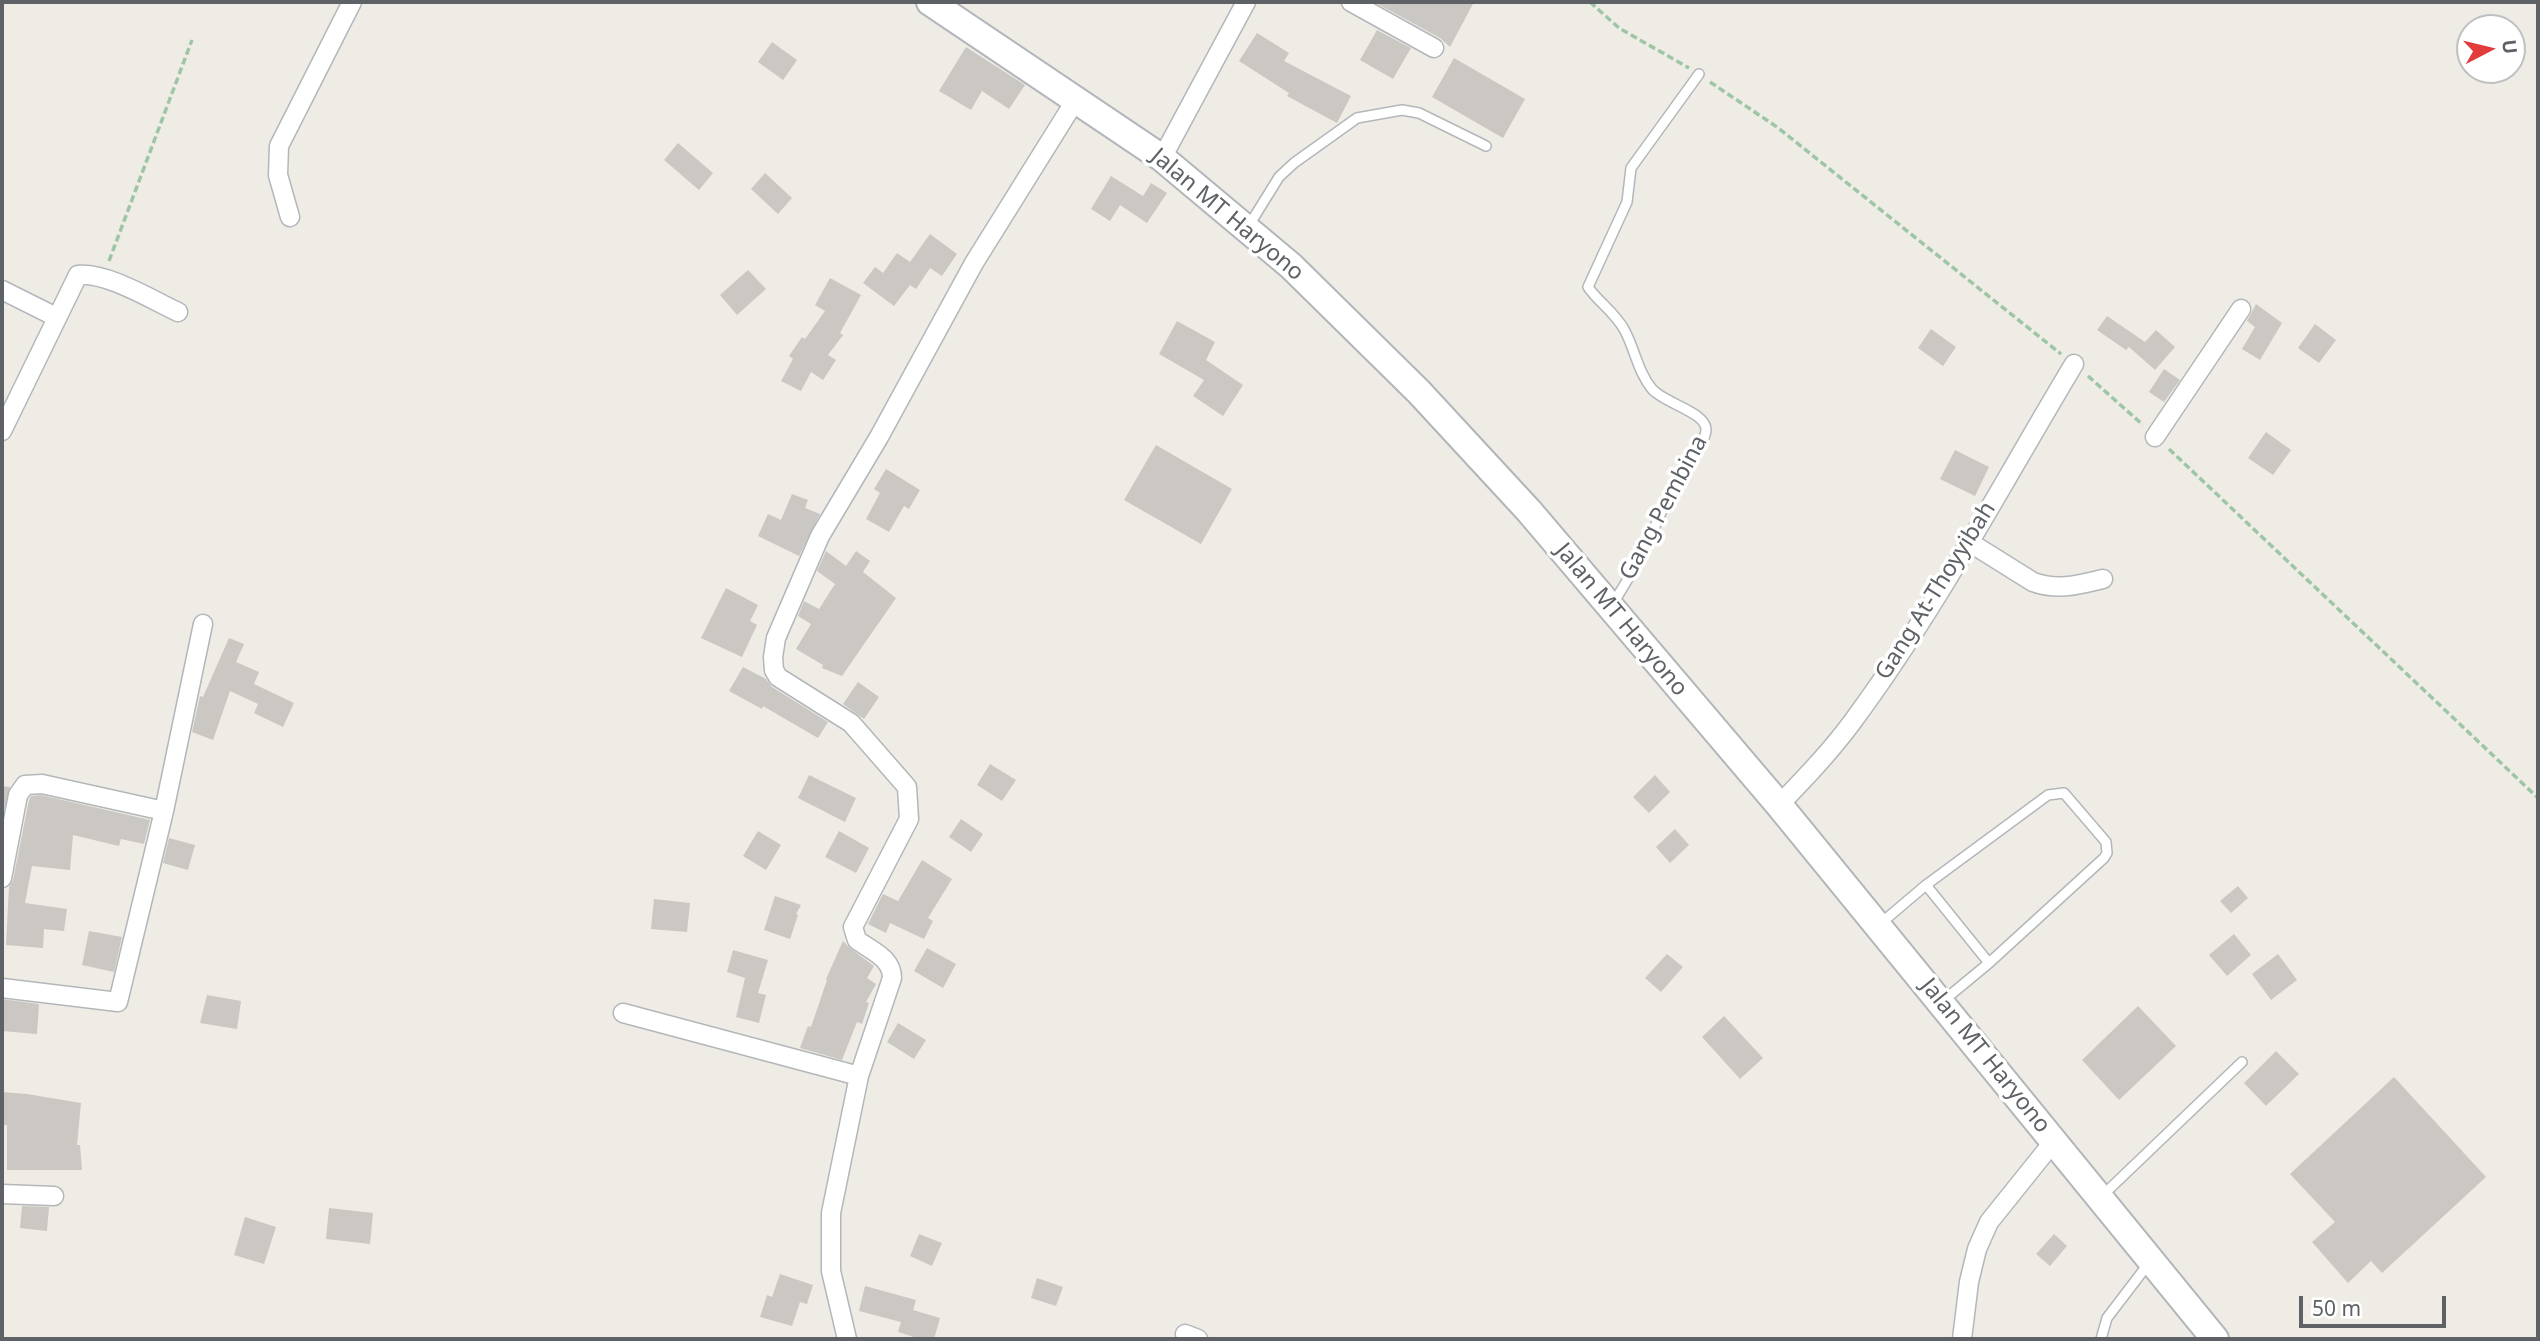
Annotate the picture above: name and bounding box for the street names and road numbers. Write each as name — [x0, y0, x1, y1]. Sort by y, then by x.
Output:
street label: Jalan MT Haryono — [1145, 143, 1309, 287]
street label: Gang Pembina — [1614, 431, 1714, 585]
street label: Gang At-Thoyyibah — [1870, 497, 2002, 685]
street label: Jalan MT Haryono — [1549, 538, 1693, 702]
street label: Jalan MT Haryono — [1914, 973, 2056, 1139]

